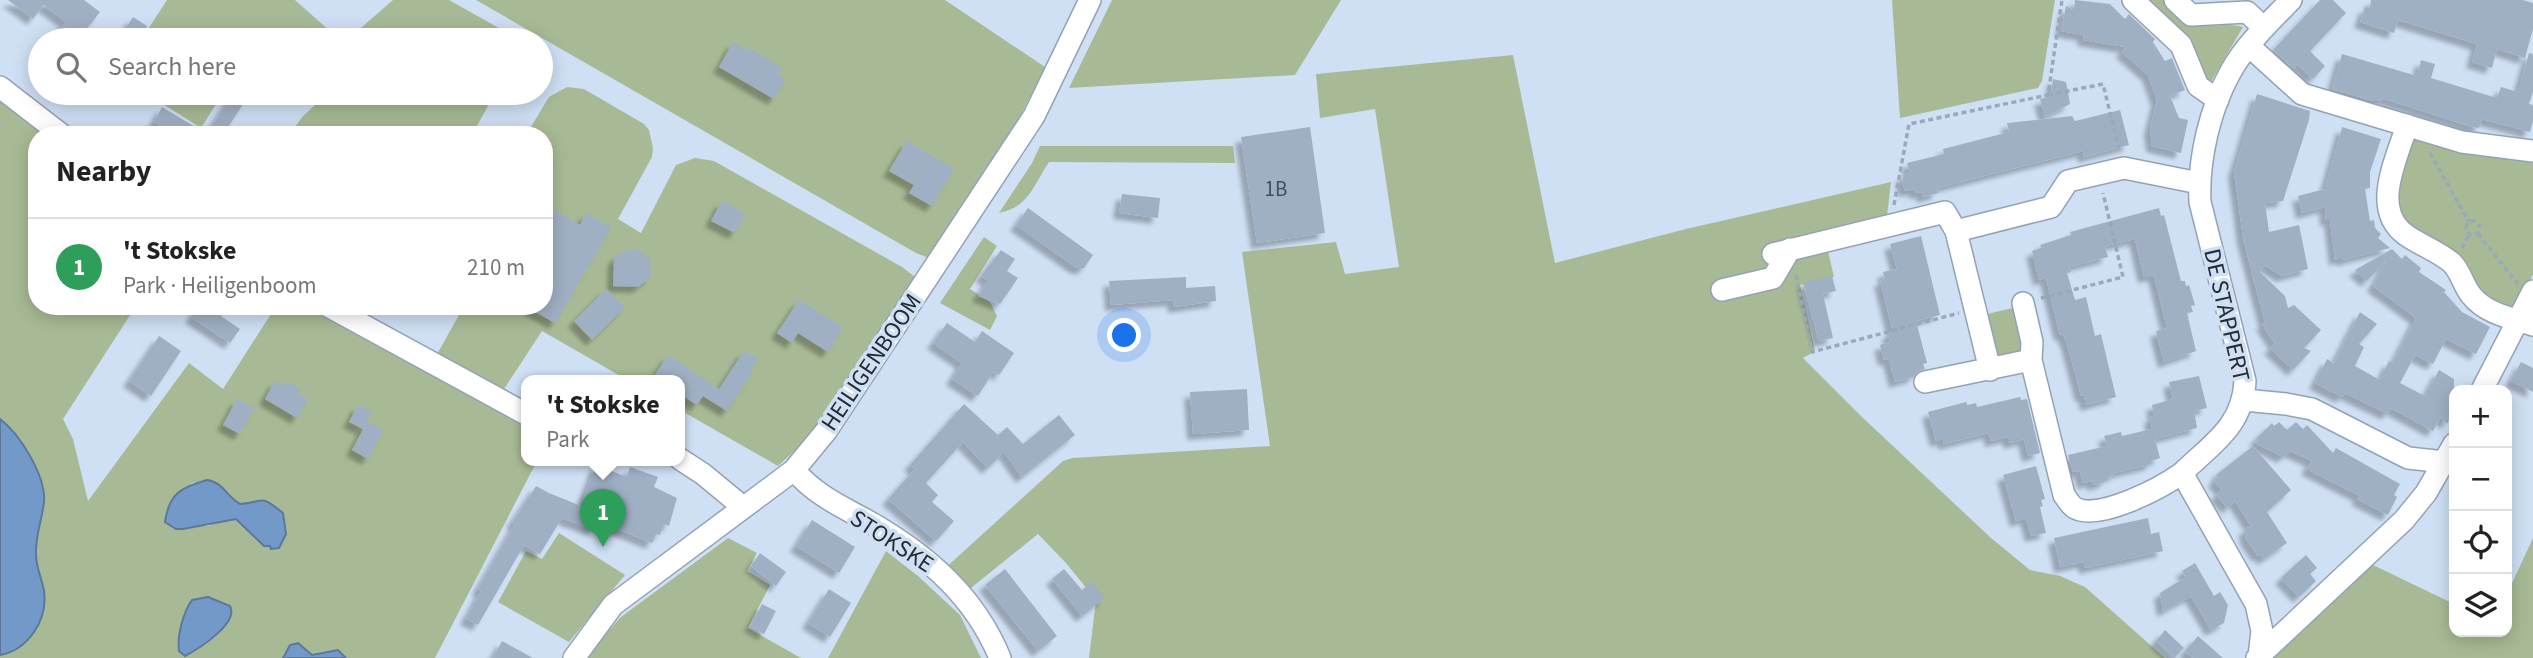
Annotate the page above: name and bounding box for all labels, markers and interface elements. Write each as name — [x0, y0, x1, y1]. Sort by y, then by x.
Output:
search box — [28, 28, 553, 105]
icon: search — [52, 48, 90, 86]
text: Search here — [108, 48, 236, 85]
text: Nearby — [56, 150, 151, 193]
house number: 1B — [1265, 174, 1287, 204]
text: 't Stokske — [123, 232, 236, 269]
street label: DE STAPPERT — [2194, 245, 2259, 385]
text: 1 — [73, 251, 85, 284]
text: 210 m — [467, 251, 525, 284]
text: Park · Heiligenboom — [123, 269, 317, 302]
street label: HEILIGENBOOM — [812, 287, 930, 438]
your location — [1107, 318, 1141, 352]
popup — [521, 375, 685, 466]
map controls — [2449, 385, 2512, 637]
button: + — [2449, 385, 2512, 448]
text: 't Stokske — [546, 386, 660, 423]
text: Park — [546, 423, 589, 456]
button: − — [2449, 448, 2512, 511]
pin: 1 — [580, 489, 626, 547]
street label: STOKSKE — [843, 501, 941, 582]
button: locate — [2449, 511, 2512, 574]
button: layers — [2449, 574, 2512, 637]

